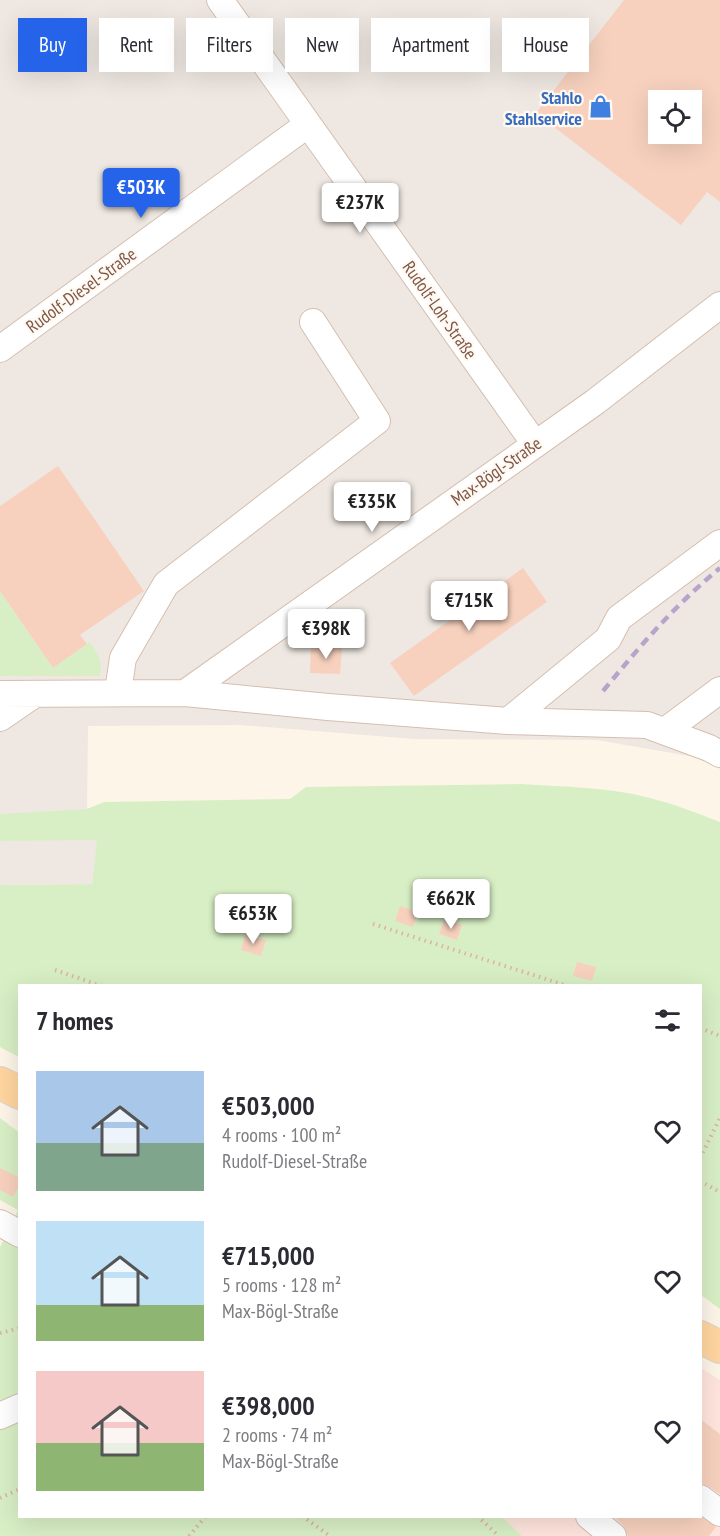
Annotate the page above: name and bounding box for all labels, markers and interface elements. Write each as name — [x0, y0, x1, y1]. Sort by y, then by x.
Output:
chip: Buy — [18, 18, 87, 72]
chip: Rent — [99, 18, 174, 72]
chip: Filters — [186, 18, 273, 72]
chip: New — [285, 18, 359, 72]
chip: Apartment — [371, 18, 490, 72]
chip: House — [502, 18, 589, 72]
place label: Stahlo Stahlservice — [505, 86, 582, 130]
map controls — [648, 90, 702, 144]
button: locate — [648, 90, 702, 144]
shop icon: Stahlo Stahlservice — [587, 94, 613, 120]
pin: €503K — [99, 168, 183, 219]
text: €503K — [117, 174, 165, 200]
pin: €237K — [318, 183, 402, 234]
text: €237K — [336, 189, 384, 215]
street label: Rudolf-Diesel-Straße — [21, 242, 141, 338]
street label: Rudolf-Loh-Straße — [398, 256, 482, 364]
street label: Max-Bögl-Straße — [446, 431, 546, 511]
pin: €335K — [330, 482, 414, 533]
text: €335K — [348, 488, 396, 514]
pin: €715K — [427, 581, 511, 632]
text: €715K — [445, 587, 493, 613]
pin: €398K — [284, 609, 368, 660]
text: €398K — [302, 615, 350, 641]
pin: €662K — [409, 879, 493, 930]
text: €662K — [427, 885, 475, 911]
pin: €653K — [211, 894, 295, 945]
text: €653K — [229, 900, 277, 926]
text: 7 homes — [36, 1004, 113, 1037]
icon: filters — [651, 1004, 684, 1037]
text: €503,000 — [222, 1089, 315, 1122]
icon: home — [84, 1095, 156, 1167]
icon: heart — [651, 1115, 684, 1148]
text: 4 rooms · 100 m² — [222, 1122, 341, 1148]
text: Rudolf-Diesel-Straße — [222, 1148, 367, 1174]
text: €715,000 — [222, 1239, 315, 1272]
icon: home — [84, 1245, 156, 1317]
icon: heart — [651, 1265, 684, 1298]
text: 5 rooms · 128 m² — [222, 1272, 341, 1298]
text: Max-Bögl-Straße — [222, 1298, 339, 1324]
text: €398,000 — [222, 1389, 315, 1422]
icon: home — [84, 1395, 156, 1467]
icon: heart — [651, 1415, 684, 1448]
text: 2 rooms · 74 m² — [222, 1422, 332, 1448]
text: Max-Bögl-Straße — [222, 1448, 339, 1474]

